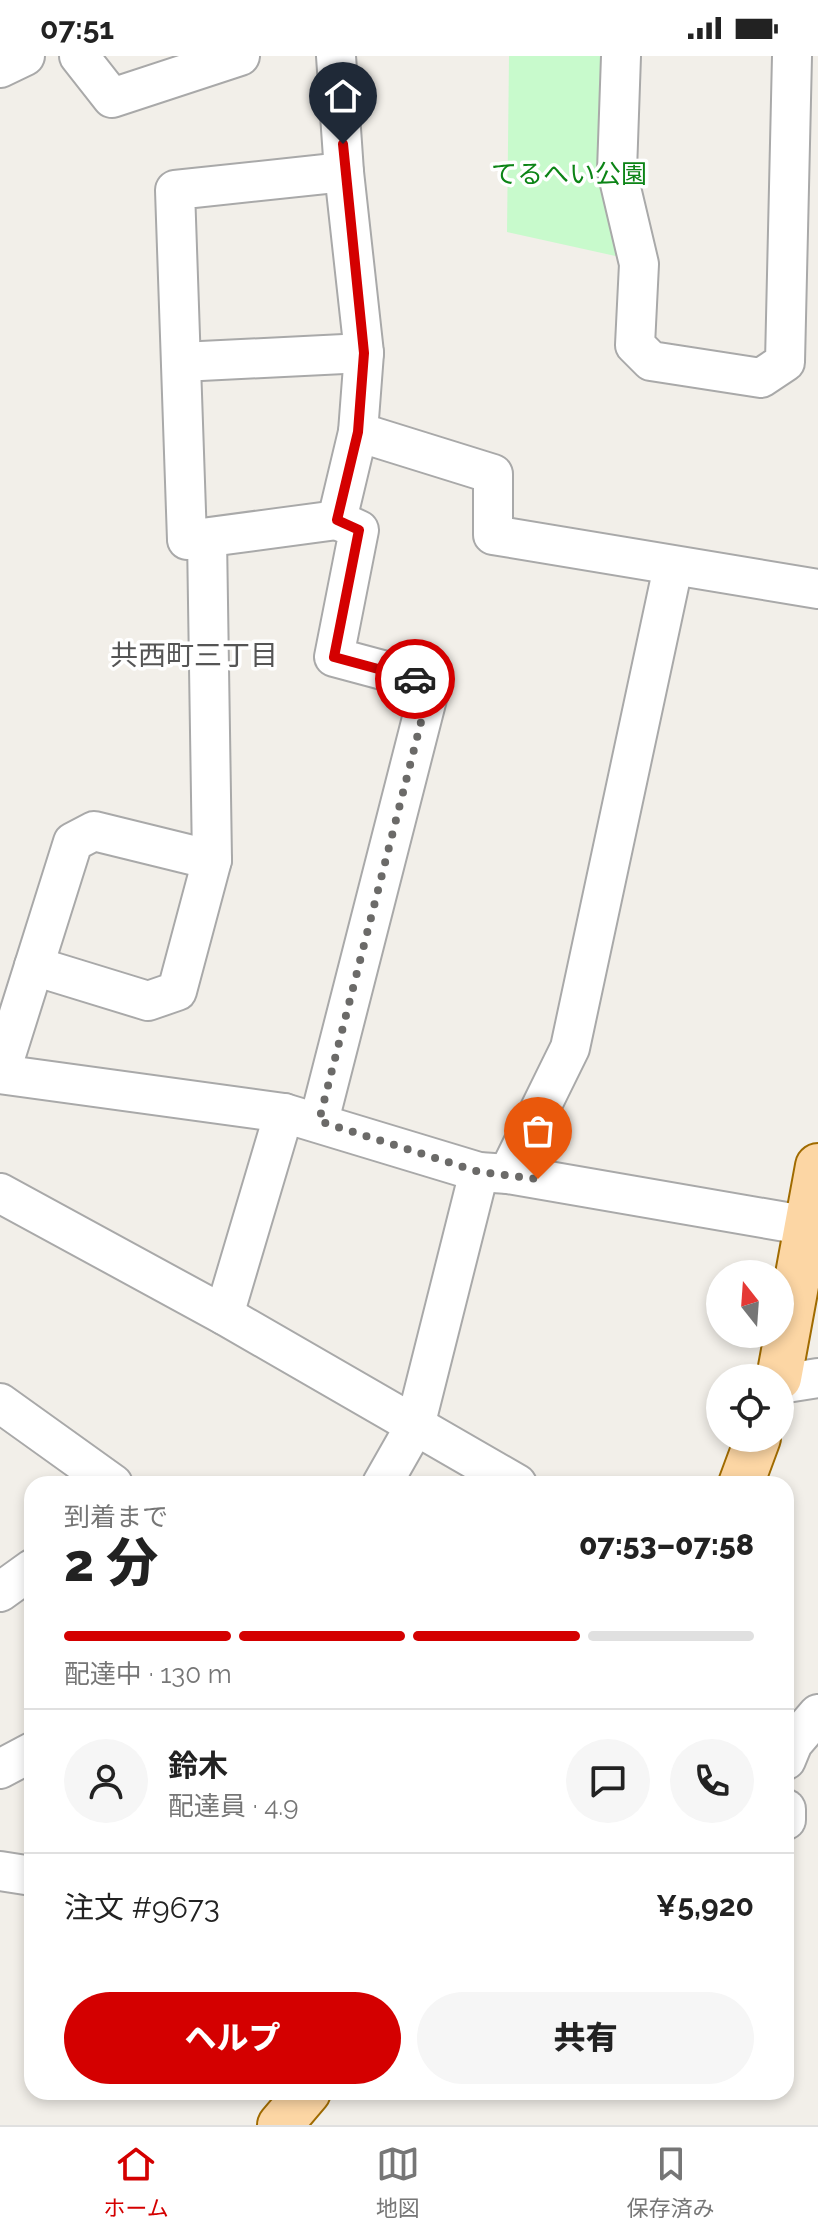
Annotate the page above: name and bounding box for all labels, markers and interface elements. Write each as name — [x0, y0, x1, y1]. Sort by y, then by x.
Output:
text: 07:51 — [40, 11, 114, 46]
pin — [309, 62, 377, 144]
icon: home — [321, 74, 365, 118]
park label: てるへい公園 — [491, 159, 647, 189]
district label: 共西町三丁目 — [110, 639, 278, 672]
courier — [375, 639, 455, 719]
icon: car — [393, 657, 437, 701]
pin — [504, 1097, 572, 1179]
icon: bag — [516, 1109, 560, 1153]
north arrow — [706, 1260, 794, 1348]
map controls — [706, 1260, 794, 1452]
button: locate — [706, 1364, 794, 1452]
text: 到着まで — [64, 1502, 168, 1532]
text: 07:53–07:58 — [579, 1527, 754, 1562]
text: 2 分 — [64, 1532, 158, 1593]
text: 配達中 · 130 m — [64, 1659, 232, 1689]
button: person — [64, 1739, 148, 1823]
button: chat — [566, 1739, 650, 1823]
button: phone — [670, 1739, 754, 1823]
text: 鈴木 — [168, 1748, 228, 1783]
text: 配達員 · 4.9 — [168, 1791, 299, 1821]
text: ¥5,920 — [656, 1888, 754, 1923]
text: 注文 #9673 — [64, 1890, 220, 1925]
button: ヘルプ — [64, 1992, 401, 2084]
button: 共有 — [417, 1992, 754, 2084]
tab: ホーム — [103, 2142, 169, 2222]
tab: 地図 — [376, 2142, 420, 2222]
tab: 保存済み — [627, 2142, 715, 2222]

